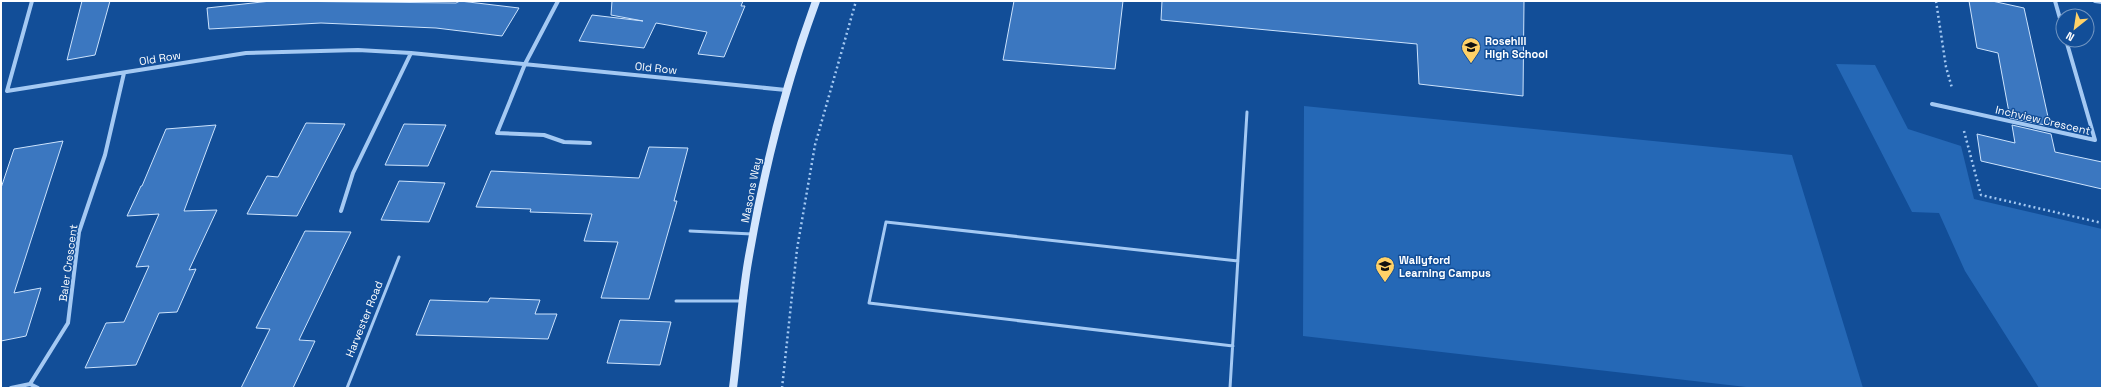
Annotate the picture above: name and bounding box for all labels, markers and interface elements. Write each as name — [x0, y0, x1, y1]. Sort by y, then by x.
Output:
north arrow — [2055, 8, 2095, 48]
text: N — [2063, 29, 2077, 45]
place label: Rosehill High School — [1485, 34, 1548, 61]
school or university icon: Rosehill High School — [1460, 36, 1482, 64]
street label: Old Row — [138, 48, 182, 68]
street label: Old Row — [634, 59, 678, 77]
street label: Inchview Crescent — [1994, 102, 2092, 138]
street label: Masons Way — [738, 156, 764, 224]
street label: Baler Crescent — [56, 223, 80, 303]
place label: Wallyford Learning Campus — [1399, 253, 1491, 280]
school or university icon: Wallyford Learning Campus — [1374, 255, 1396, 283]
street label: Harvester Road — [342, 279, 386, 359]

